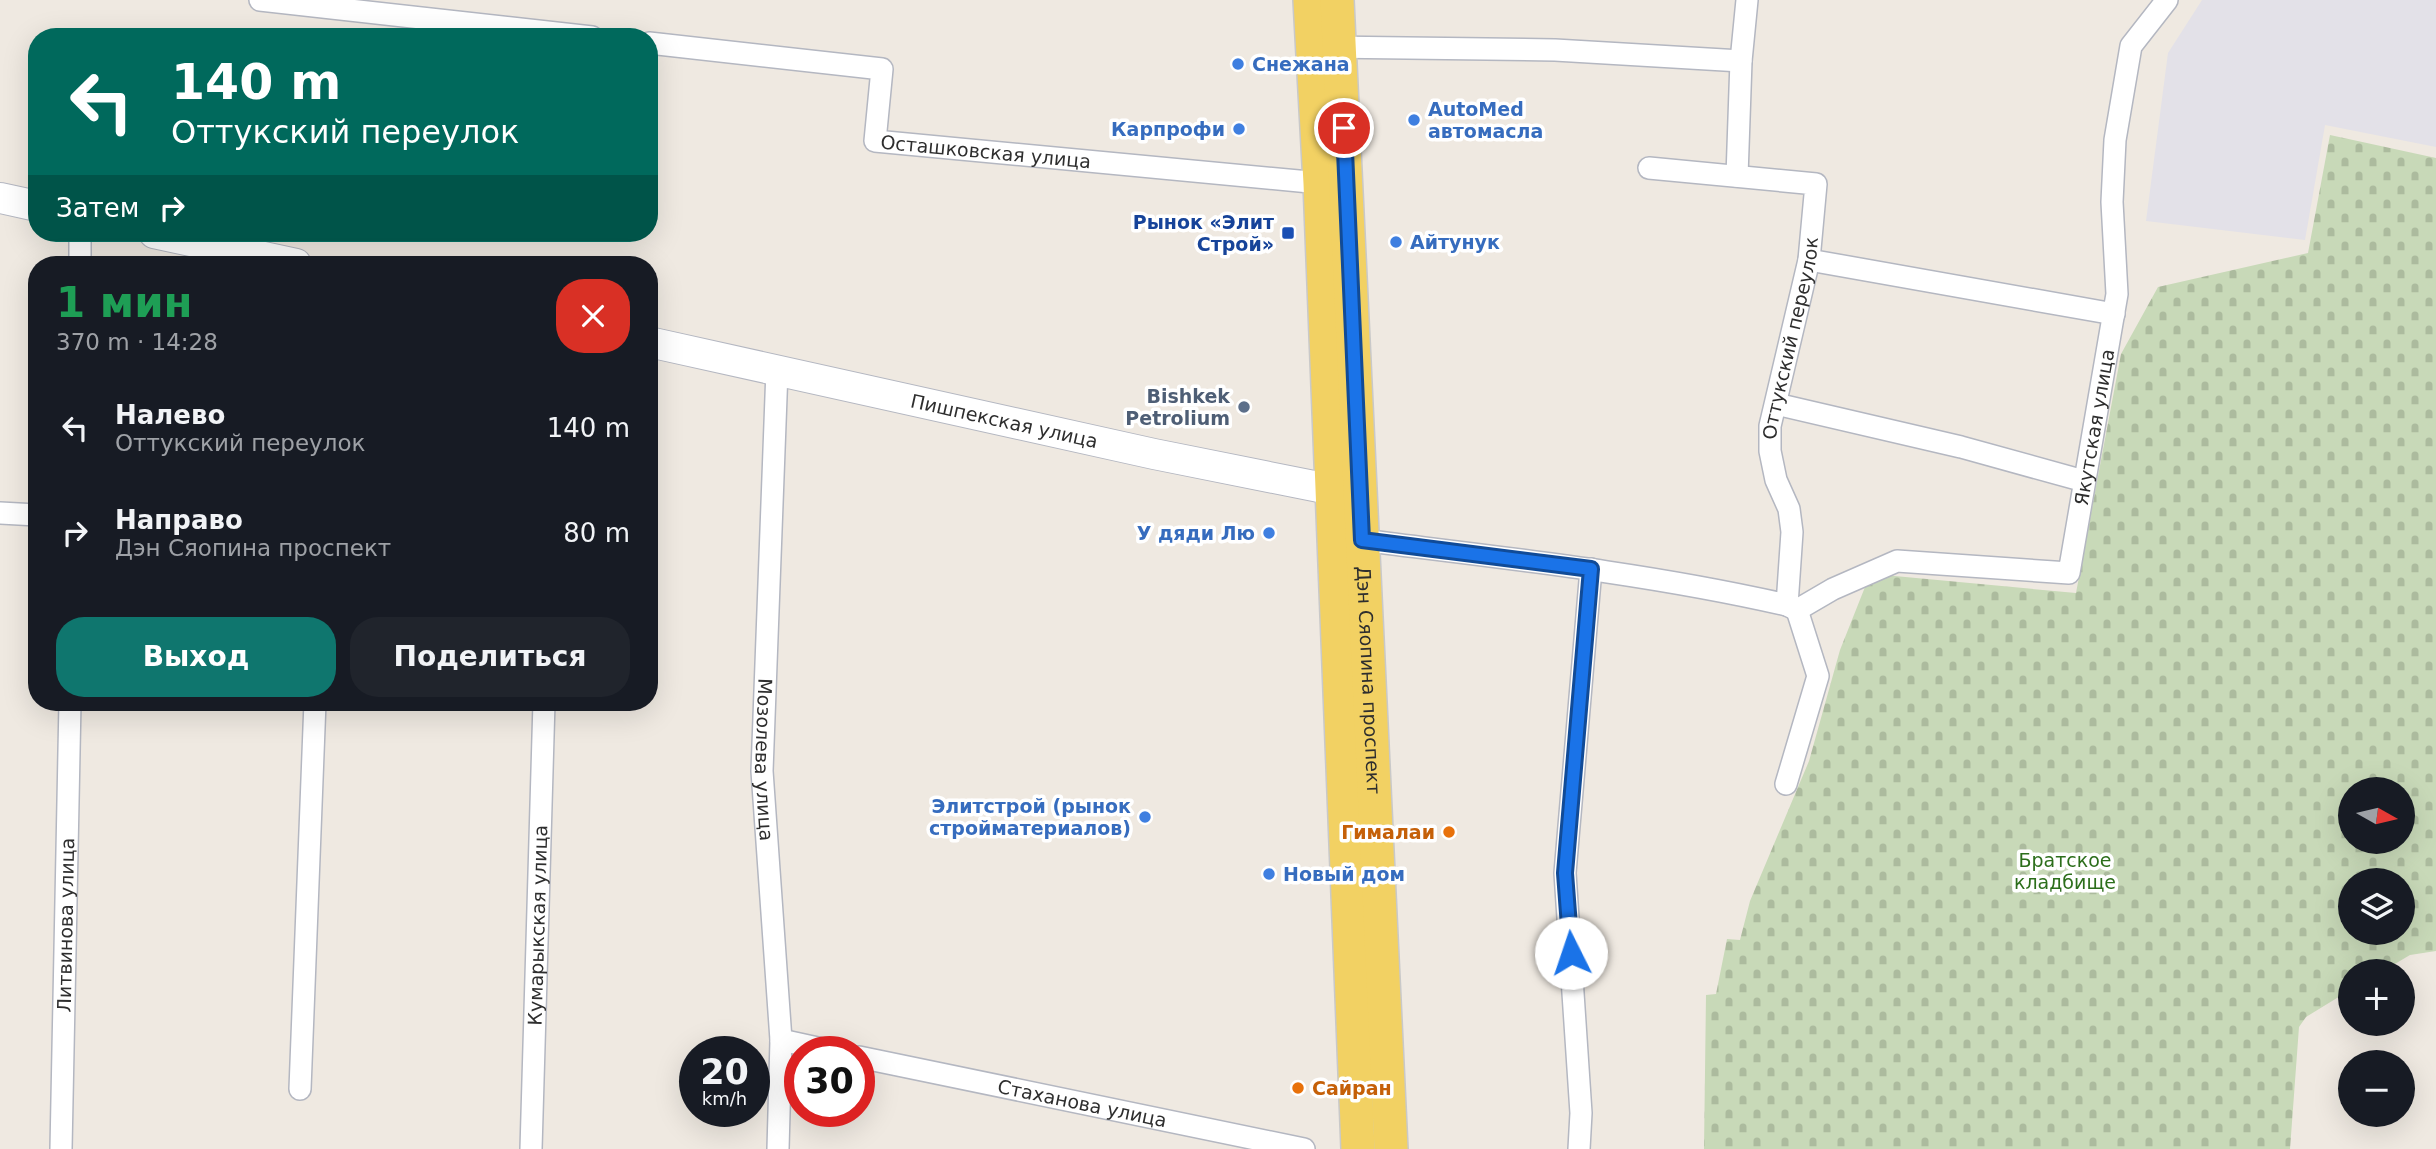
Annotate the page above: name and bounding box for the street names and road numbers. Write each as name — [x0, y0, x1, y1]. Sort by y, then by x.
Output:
street label: Осташковская улица — [880, 131, 1092, 172]
street label: Оттукский переулок — [1759, 236, 1822, 439]
street label: Якутская улица — [2070, 347, 2118, 507]
street label: Пишпекская улица — [909, 389, 1100, 452]
street label: Дэн Сяопина проспект — [1353, 566, 1385, 795]
street label: Мозолева улица — [751, 678, 778, 842]
street label: Кумарыкская улица — [524, 824, 551, 1026]
street label: Литвинова улица — [53, 838, 78, 1013]
street label: Стаханова улица — [996, 1075, 1169, 1131]

